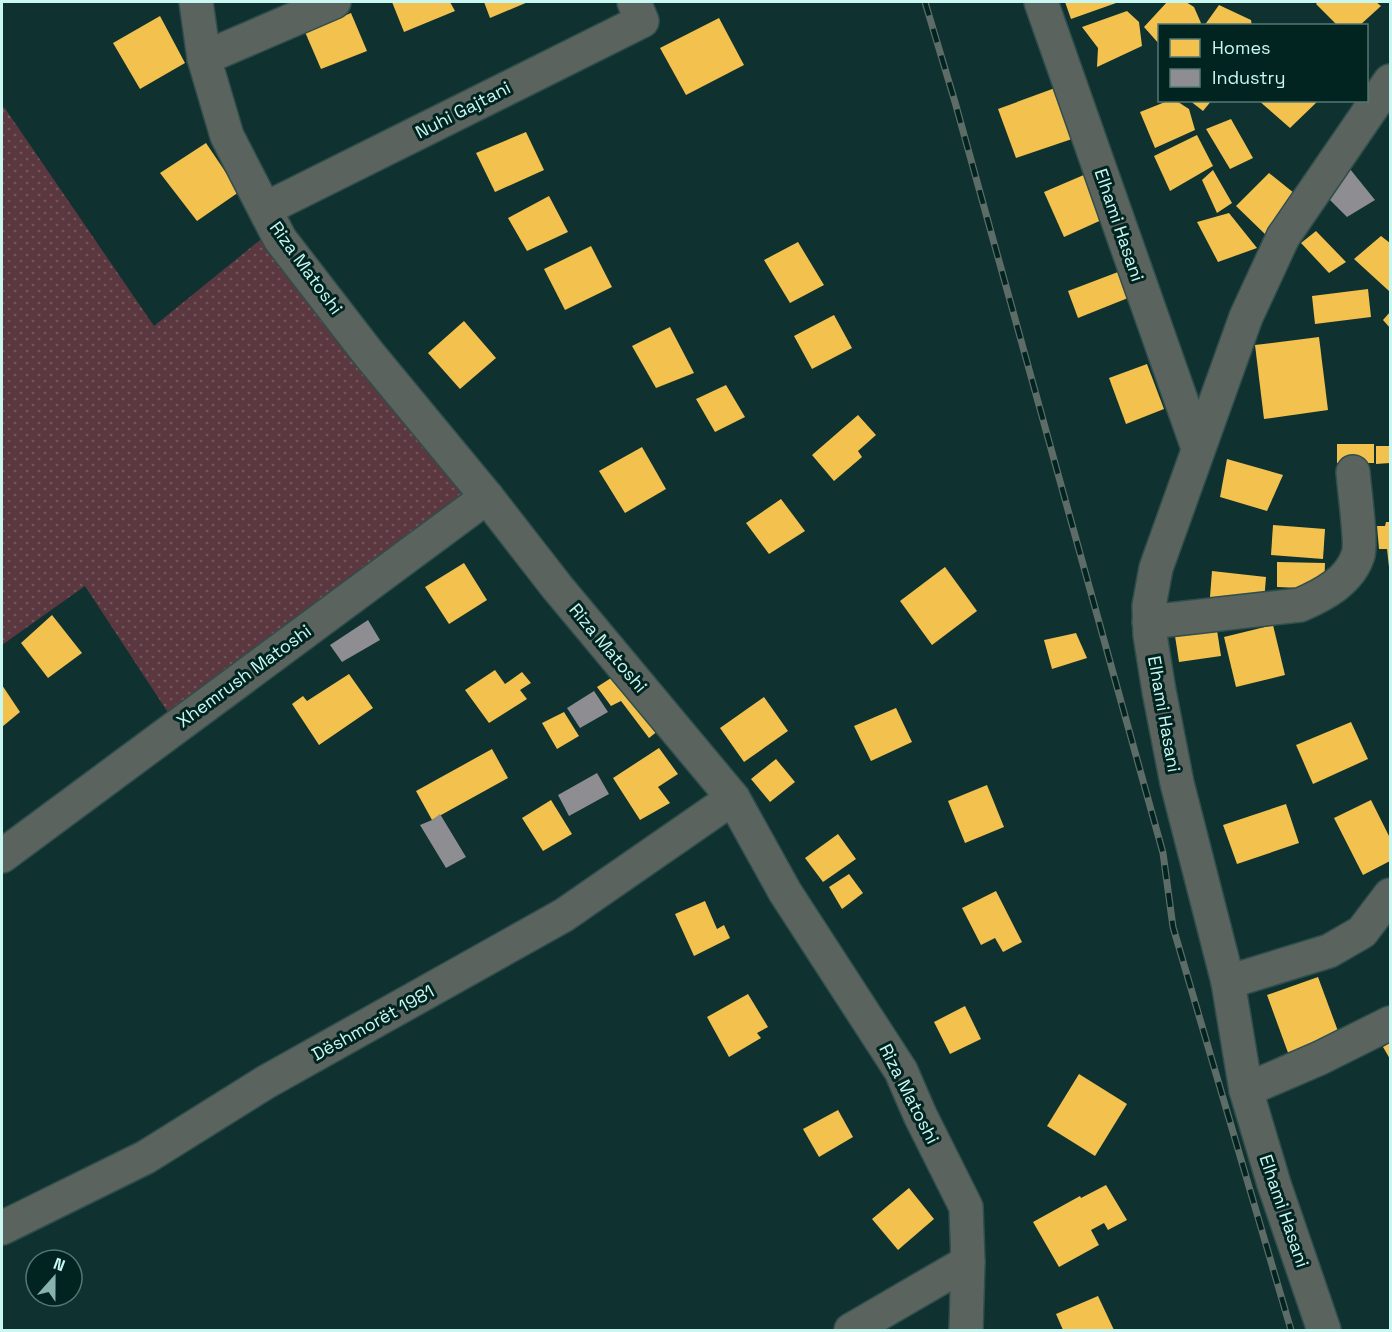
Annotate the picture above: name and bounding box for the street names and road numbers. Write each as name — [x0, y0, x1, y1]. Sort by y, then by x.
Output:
street label: Nuhi Gajtani — [411, 76, 514, 143]
street label: Elhami Hasani — [1089, 165, 1150, 284]
street label: Riza Matoshi — [265, 217, 348, 319]
street label: Riza Matoshi — [564, 598, 652, 697]
street label: Xhemrush Matoshi — [172, 619, 316, 732]
street label: Elhami Hasani — [1143, 654, 1186, 774]
street label: Dëshmorët 1981 — [307, 979, 438, 1066]
street label: Riza Matoshi — [874, 1040, 945, 1148]
street label: Elhami Hasani — [1254, 1151, 1315, 1270]

